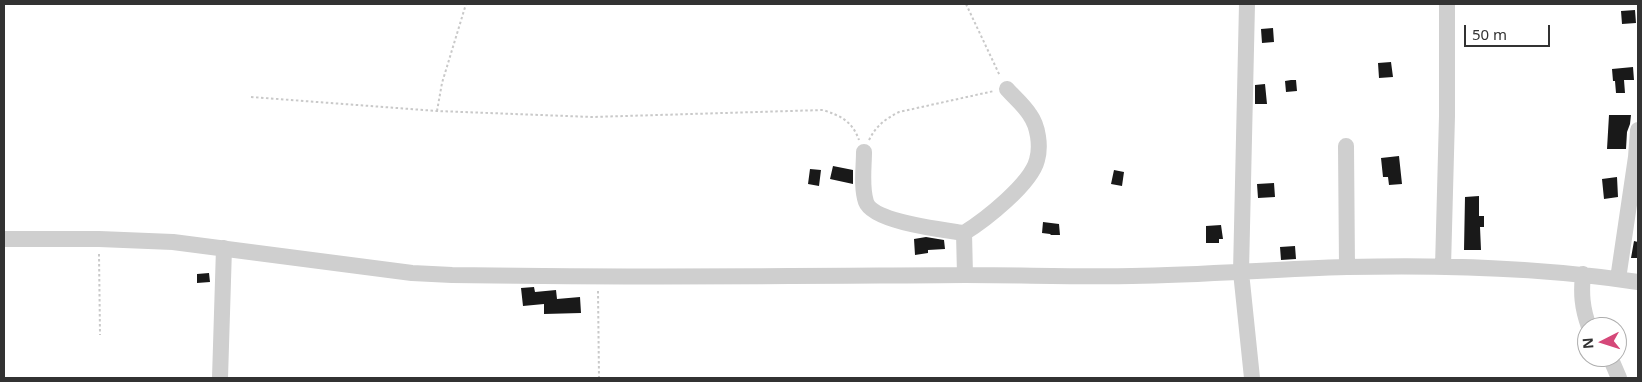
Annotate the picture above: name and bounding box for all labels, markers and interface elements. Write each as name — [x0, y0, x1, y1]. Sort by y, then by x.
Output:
scale bar — [1467, 15, 1553, 47]
text: 50 m — [1472, 24, 1507, 44]
north arrow — [1577, 317, 1627, 367]
text: N — [1578, 337, 1598, 350]

